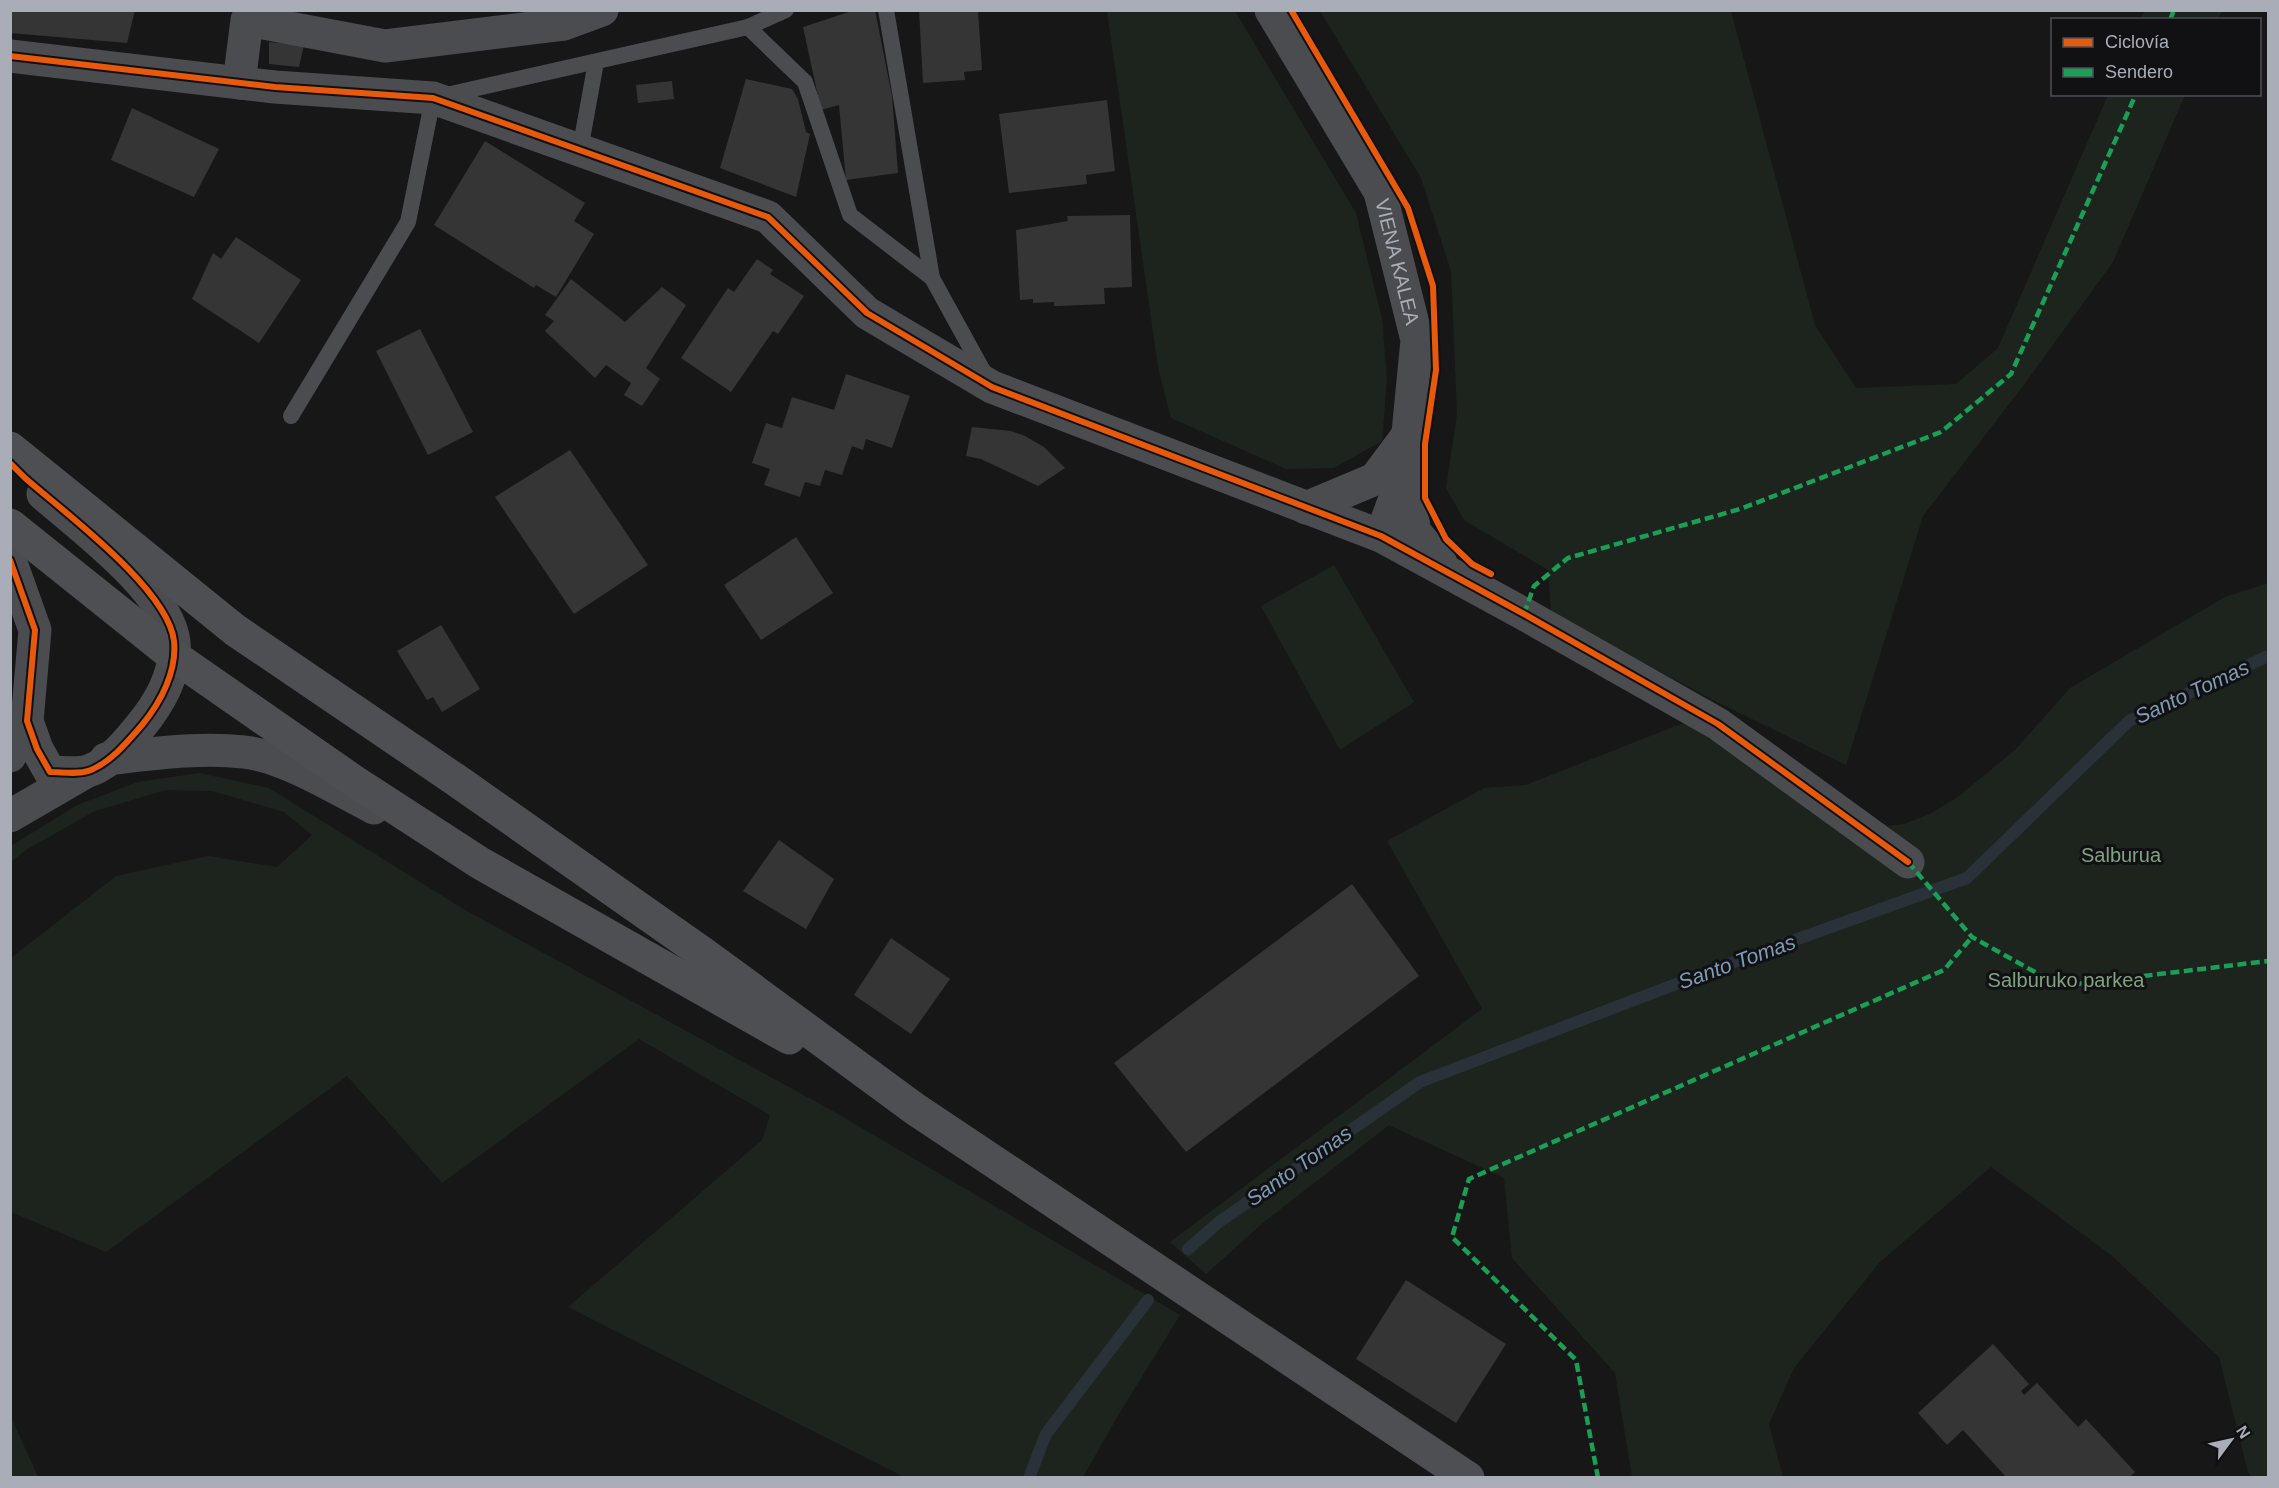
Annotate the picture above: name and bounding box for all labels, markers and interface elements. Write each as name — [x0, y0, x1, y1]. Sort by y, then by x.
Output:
legend — [2051, 18, 2261, 96]
text: Ciclovía — [2105, 32, 2170, 52]
text: Sendero — [2105, 62, 2173, 82]
street label: VIENA KALEA — [1371, 196, 1424, 328]
water label: Santo Tomas — [2131, 655, 2253, 728]
park label: Salburua — [2081, 844, 2162, 866]
water label: Santo Tomas — [1675, 930, 1799, 993]
park label: Salburuko parkea — [1988, 969, 2145, 991]
water label: Santo Tomas — [1242, 1121, 1356, 1210]
north arrow — [2201, 1410, 2261, 1470]
text: N — [2233, 1423, 2253, 1442]

